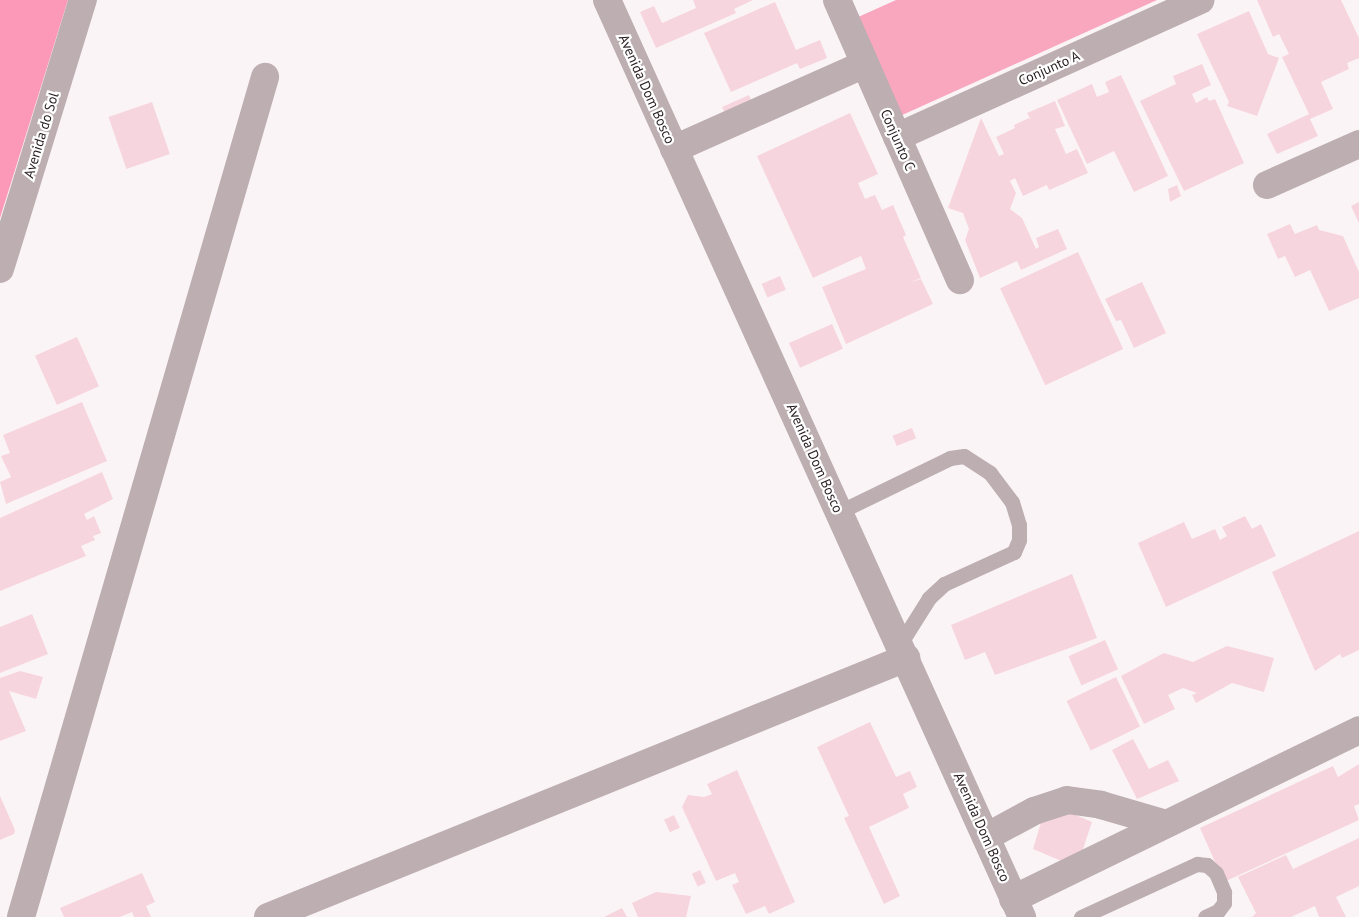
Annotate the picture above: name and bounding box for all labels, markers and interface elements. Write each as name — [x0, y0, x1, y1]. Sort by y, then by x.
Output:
street label: Avenida Dom Bosco — [615, 32, 679, 146]
street label: Conjunto A — [1016, 47, 1082, 89]
street label: Avenida do Sol — [20, 90, 62, 180]
street label: Conjunto C — [877, 107, 919, 173]
street label: Avenida Dom Bosco — [783, 401, 847, 515]
street label: Avenida Dom Bosco — [950, 770, 1014, 884]

